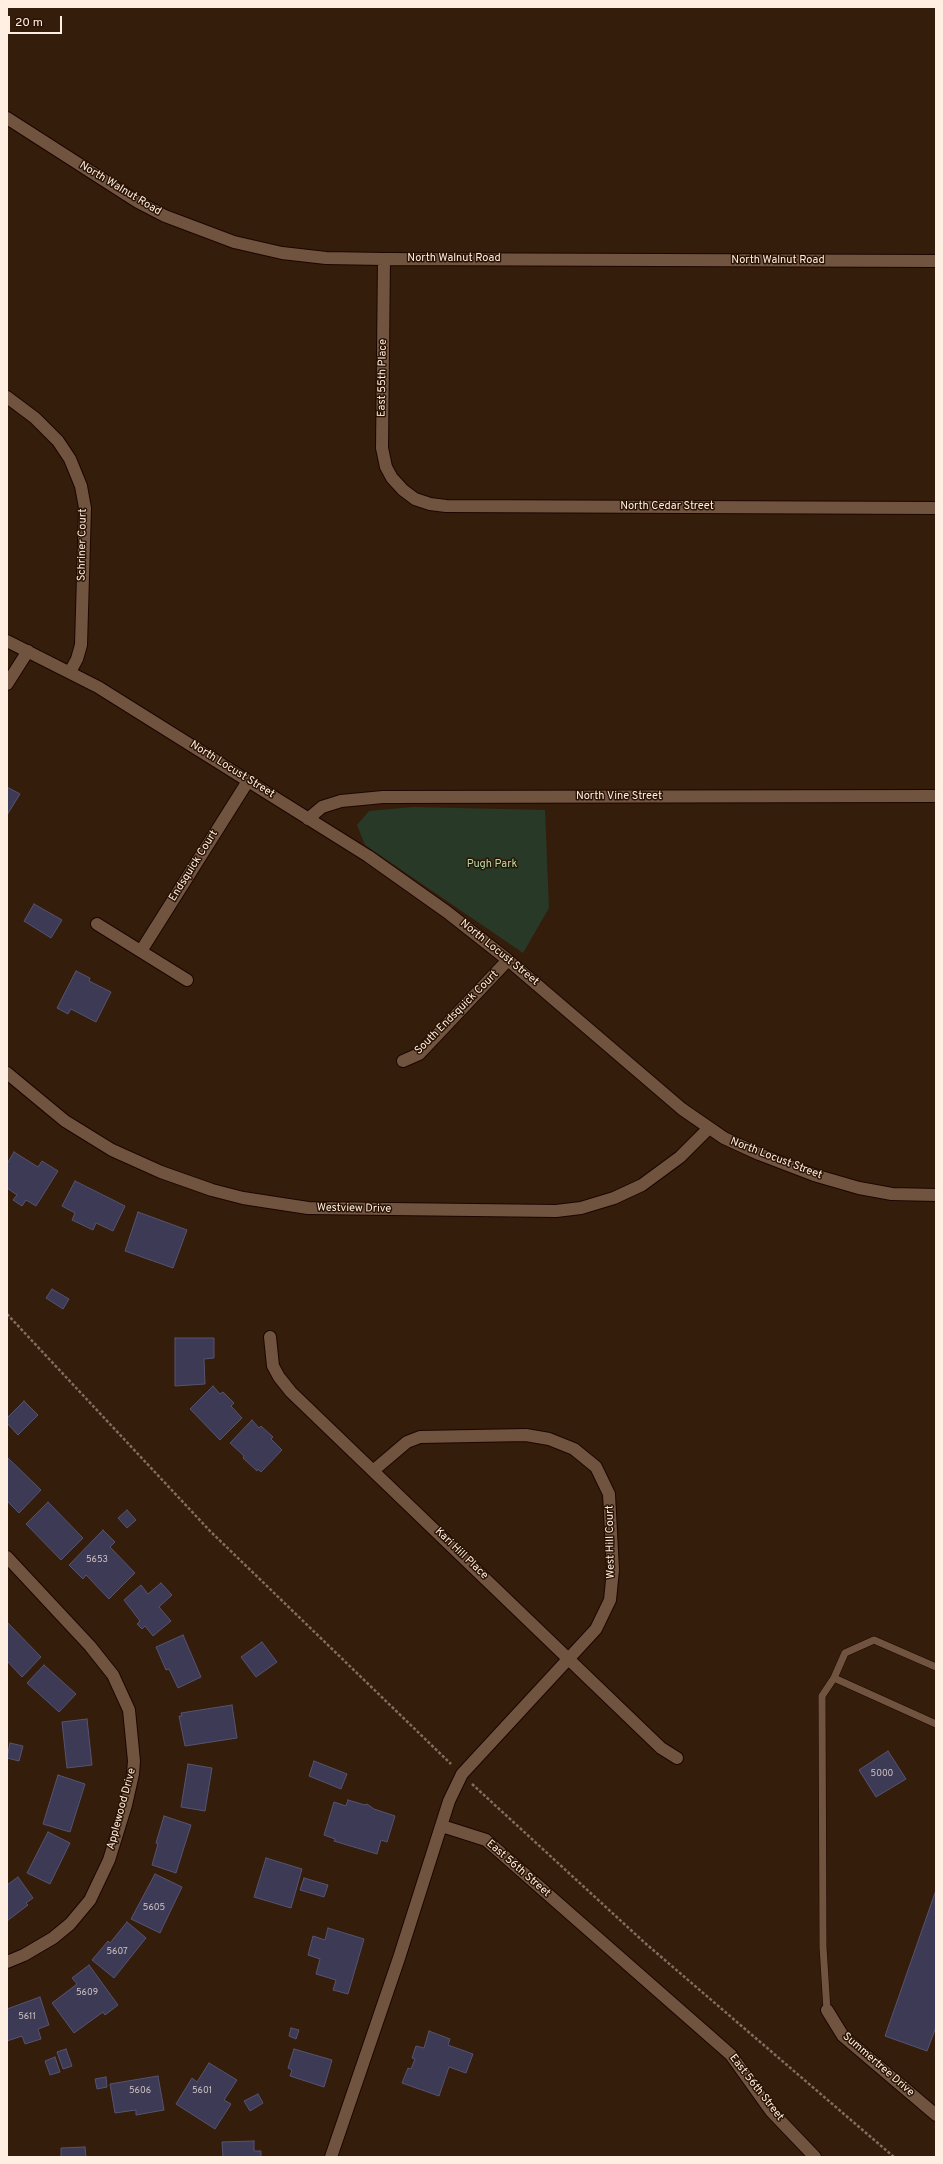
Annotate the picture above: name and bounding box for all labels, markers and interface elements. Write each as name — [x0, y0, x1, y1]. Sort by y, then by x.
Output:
scale bar — [10, 8, 64, 34]
text: 20 m — [15, 15, 43, 31]
street label: North Walnut Road — [77, 159, 163, 219]
street label: North Walnut Road — [407, 252, 501, 266]
street label: North Walnut Road — [731, 254, 825, 268]
street label: East 55th Place — [376, 339, 390, 417]
street label: North Cedar Street — [620, 500, 714, 514]
street label: Schriner Court — [76, 509, 90, 581]
street label: North Locust Street — [187, 739, 277, 801]
street label: North Vine Street — [576, 790, 662, 804]
street label: Endsquick Court — [167, 828, 221, 904]
park label: Pugh Park — [467, 858, 517, 872]
street label: North Locust Street — [457, 917, 541, 989]
street label: South Endsquick Court — [412, 968, 502, 1058]
street label: North Locust Street — [728, 1135, 824, 1183]
street label: Westview Drive — [317, 1202, 391, 1216]
street label: West Hill Court — [604, 1505, 618, 1579]
street label: Kari Hill Place — [432, 1525, 490, 1583]
house number: 5653 — [86, 1555, 108, 1565]
street label: Applewood Drive — [105, 1767, 139, 1851]
house number: 5000 — [871, 1769, 893, 1779]
street label: East 56th Street — [483, 1838, 553, 1900]
house number: 5605 — [143, 1903, 165, 1913]
house number: 5607 — [106, 1947, 128, 1957]
house number: 5609 — [76, 1988, 98, 1998]
house number: 5611 — [18, 2012, 36, 2022]
street label: Summertree Drive — [839, 2030, 917, 2100]
street label: East 56th Street — [726, 2052, 786, 2124]
house number: 5606 — [129, 2086, 151, 2096]
house number: 5601 — [192, 2086, 212, 2096]

